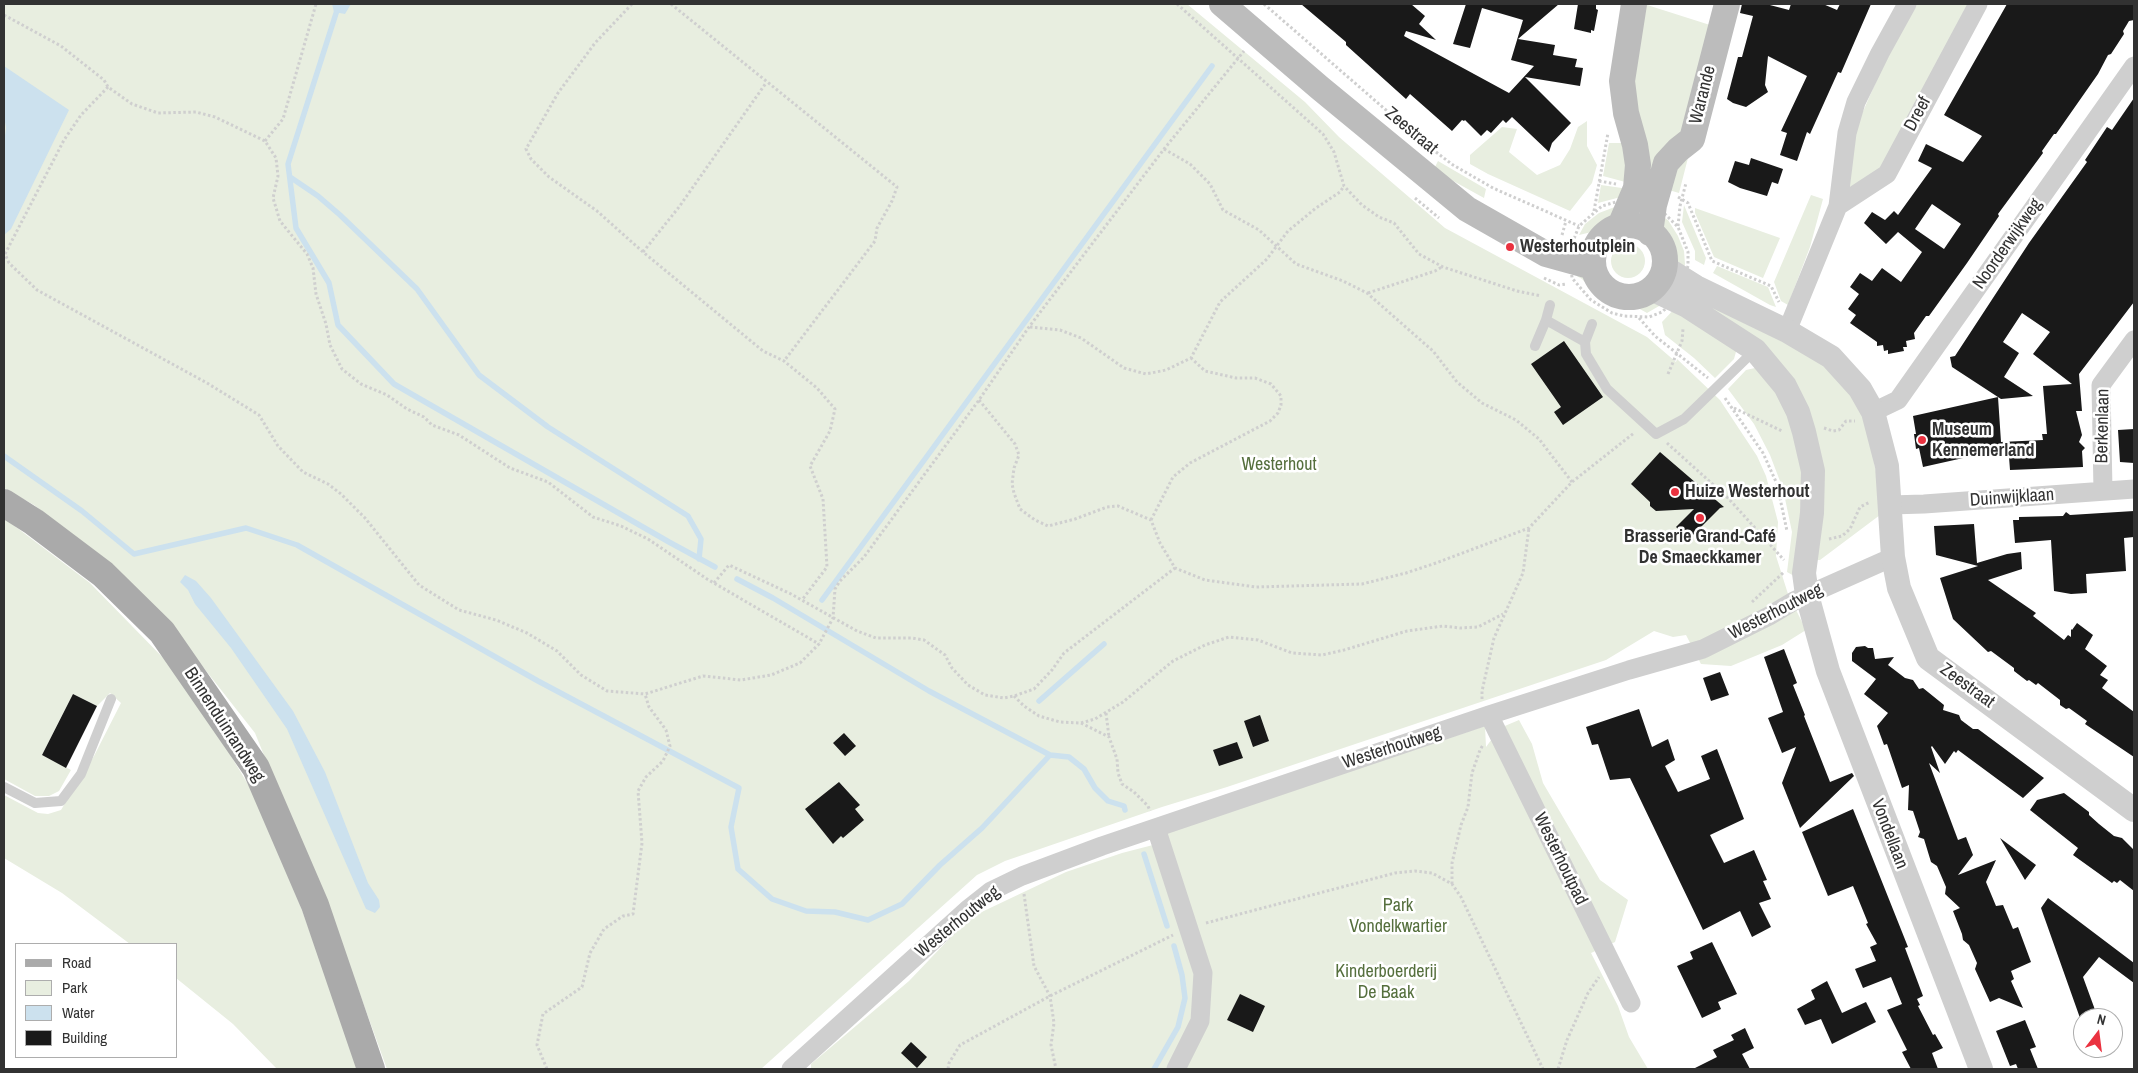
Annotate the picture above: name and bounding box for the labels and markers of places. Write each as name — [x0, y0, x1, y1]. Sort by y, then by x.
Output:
place label: Westerhoutplein — [1520, 236, 1635, 258]
marker: Westerhoutplein — [1504, 241, 1516, 253]
place label: Museum Kennemerland — [1932, 419, 2035, 462]
marker: Museum Kennemerland — [1916, 434, 1928, 446]
place label: Huize Westerhout — [1685, 481, 1809, 503]
marker: Huize Westerhout — [1669, 486, 1681, 498]
marker: Brasserie Grand-Café De Smaeckkamer — [1694, 512, 1706, 524]
place label: Brasserie Grand-Café De Smaeckkamer — [1624, 526, 1776, 568]

